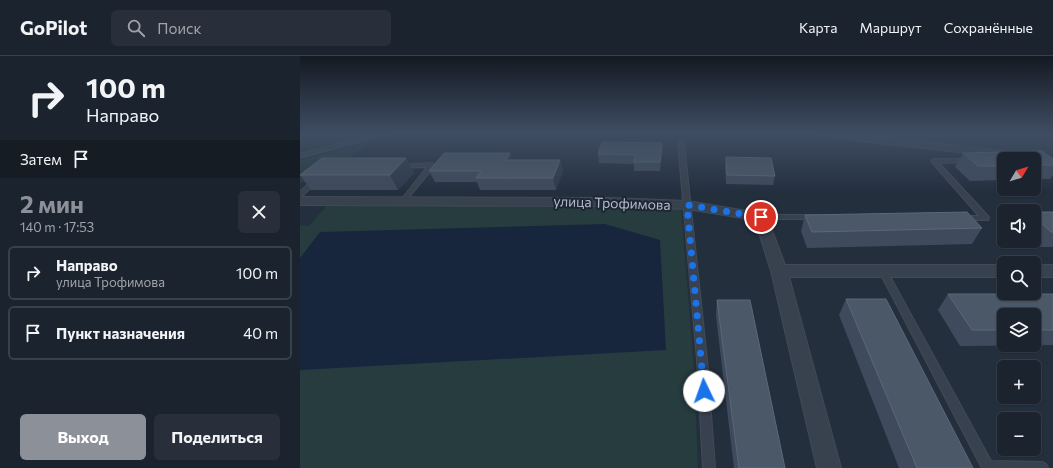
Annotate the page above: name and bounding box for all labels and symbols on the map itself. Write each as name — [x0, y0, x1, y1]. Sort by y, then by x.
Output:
north arrow — [997, 152, 1041, 196]
street label: улица Трофимова — [553, 192, 671, 213]
pin — [744, 200, 778, 234]
position arrow — [683, 370, 725, 412]

